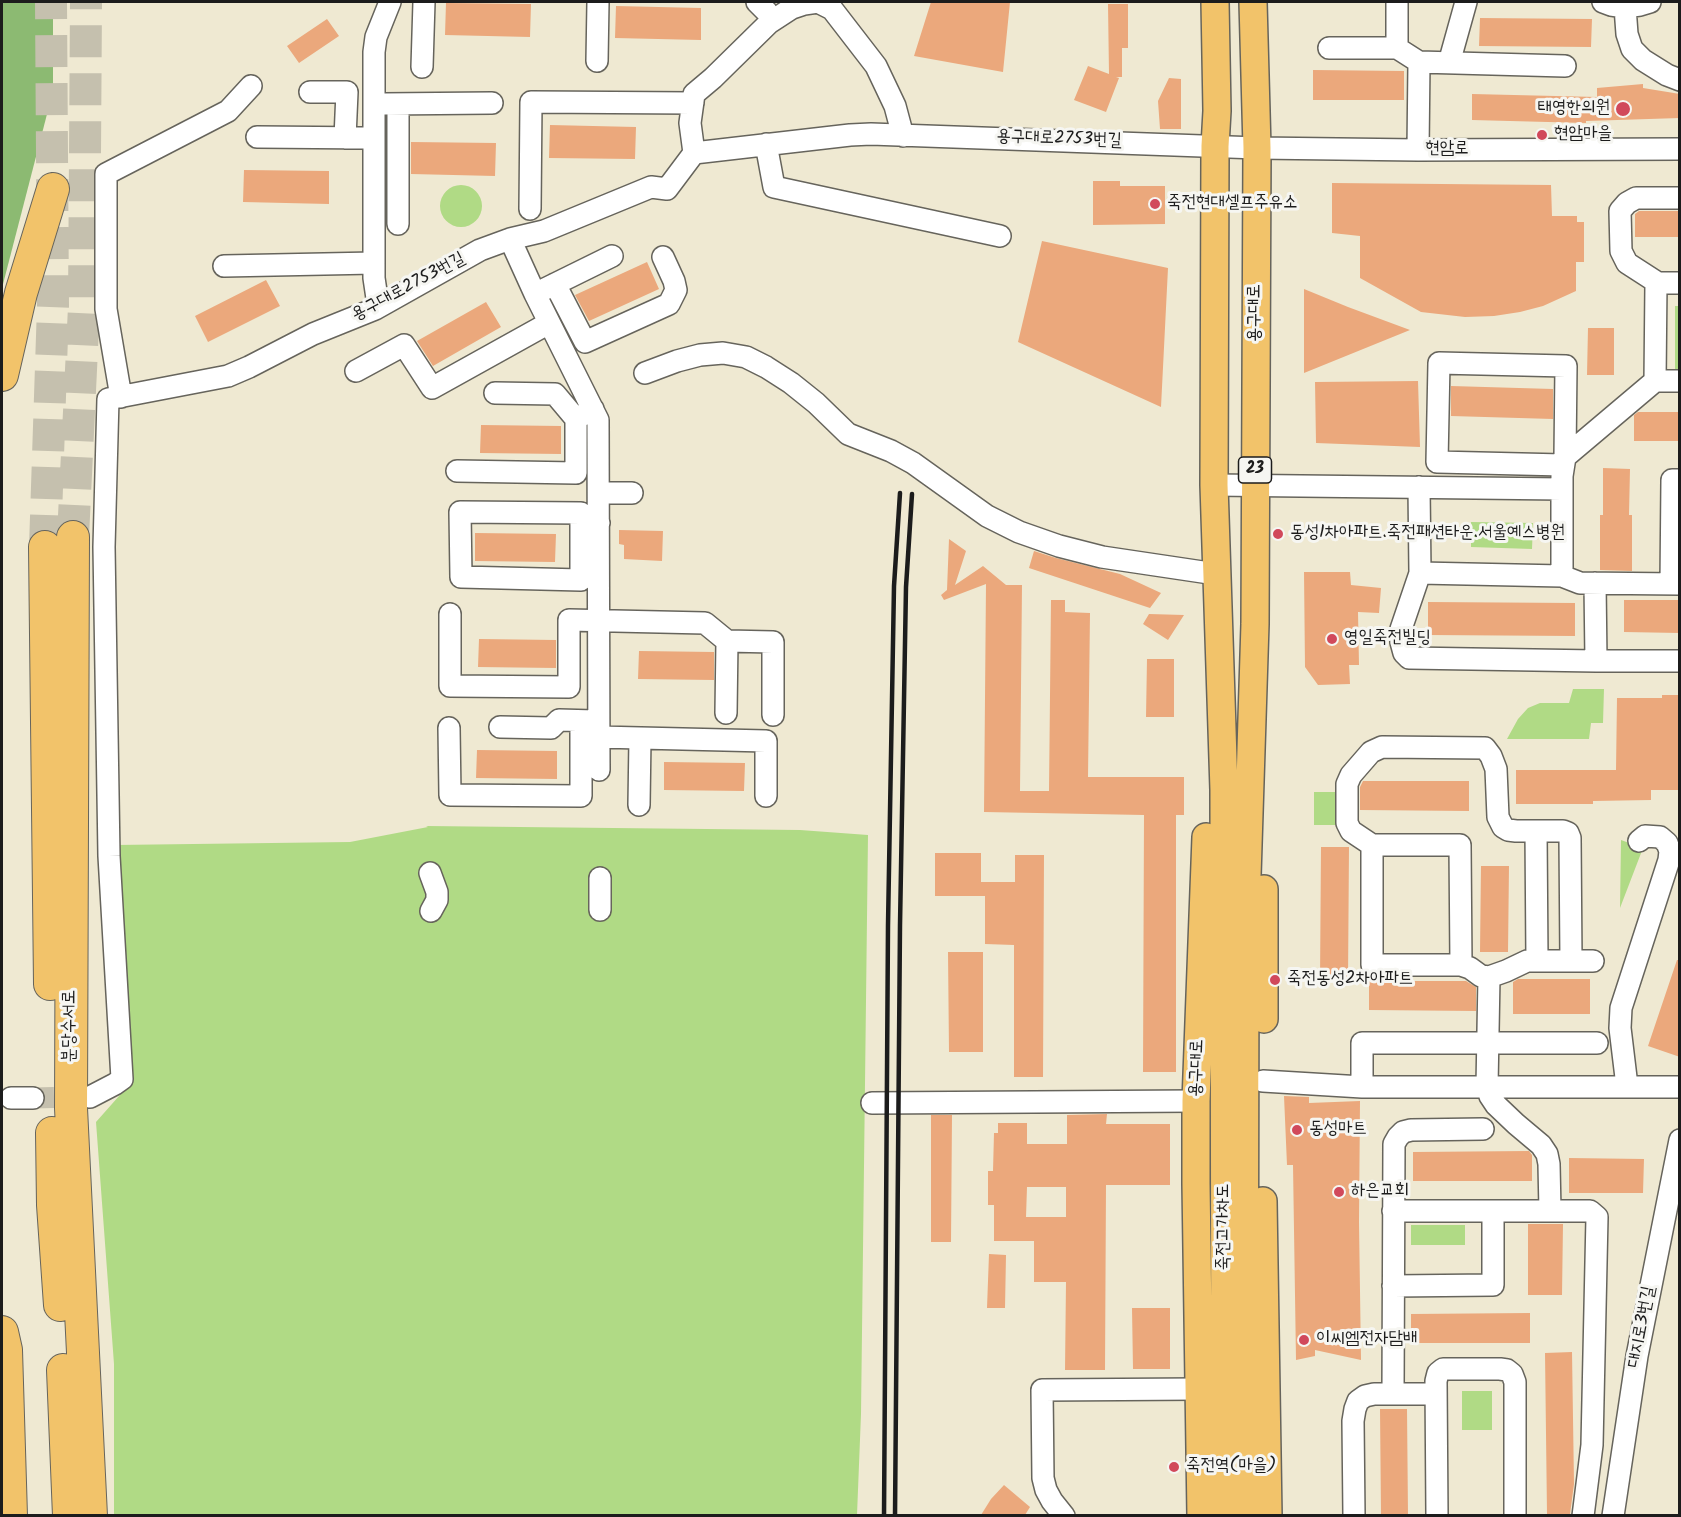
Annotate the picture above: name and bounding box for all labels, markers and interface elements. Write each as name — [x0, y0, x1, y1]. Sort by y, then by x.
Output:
place label: 태영한의원 — [1538, 98, 1610, 120]
marker: 태영한의원 — [1614, 100, 1632, 118]
place label: 현암마을 — [1554, 124, 1612, 146]
street label: 용구대로2753번길 — [996, 127, 1122, 153]
marker: 현암마을 — [1535, 128, 1549, 142]
street label: 현암로 — [1425, 139, 1469, 161]
place label: 죽전현대셀프주유소 — [1167, 193, 1297, 215]
marker: 죽전현대셀프주유소 — [1148, 197, 1162, 211]
street label: 용구대로2753번길 — [348, 249, 470, 327]
street label: 용구대로 — [1245, 284, 1267, 342]
road number: 23 — [1238, 457, 1272, 483]
place label: 동성1차아파트.죽전패션타운.서울예스병원 — [1290, 523, 1565, 545]
marker: 동성1차아파트.죽전패션타운.서울예스병원 — [1271, 527, 1285, 541]
place label: 영일죽전빌딩 — [1344, 628, 1431, 650]
marker: 영일죽전빌딩 — [1325, 632, 1339, 646]
place label: 죽전동성2차아파트 — [1287, 969, 1413, 991]
marker: 죽전동성2차아파트 — [1268, 973, 1282, 987]
street label: 분당수서로 — [60, 990, 82, 1062]
street label: 용구대로 — [1186, 1039, 1210, 1097]
place label: 동성마트 — [1309, 1119, 1367, 1141]
marker: 동성마트 — [1290, 1123, 1304, 1137]
place label: 하은교회 — [1351, 1181, 1409, 1203]
street label: 죽전고가차도 — [1214, 1184, 1236, 1270]
marker: 하은교회 — [1332, 1185, 1346, 1199]
street label: 대지로3번길 — [1625, 1284, 1661, 1370]
place label: 이씨엠전자담배 — [1316, 1329, 1417, 1351]
marker: 이씨엠전자담배 — [1297, 1333, 1311, 1347]
place label: 죽전역(마을) — [1186, 1456, 1276, 1478]
marker: 죽전역(마을) — [1167, 1460, 1181, 1474]

